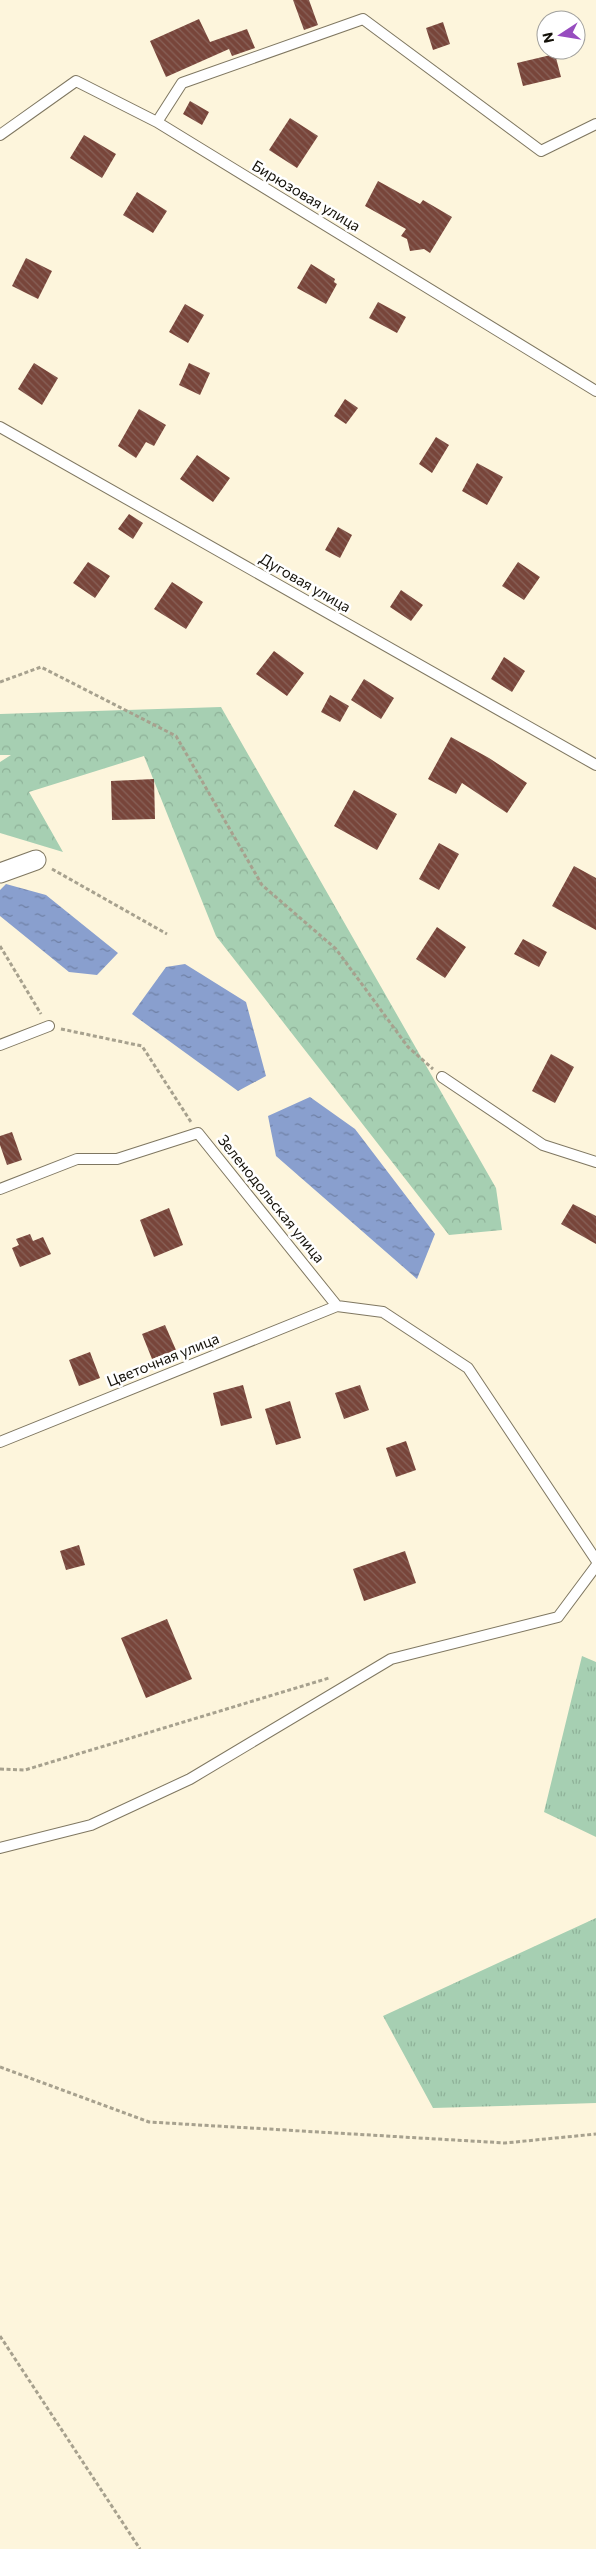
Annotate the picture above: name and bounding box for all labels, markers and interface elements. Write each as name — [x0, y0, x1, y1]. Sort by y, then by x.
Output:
north arrow — [536, 10, 586, 60]
text: N — [538, 31, 557, 45]
street label: Бирюзовая улица — [249, 156, 364, 234]
street label: Дуговая улица — [257, 549, 354, 616]
street label: Зеленодольская улица — [215, 1131, 329, 1266]
street label: Цветочная улица — [104, 1328, 221, 1390]

